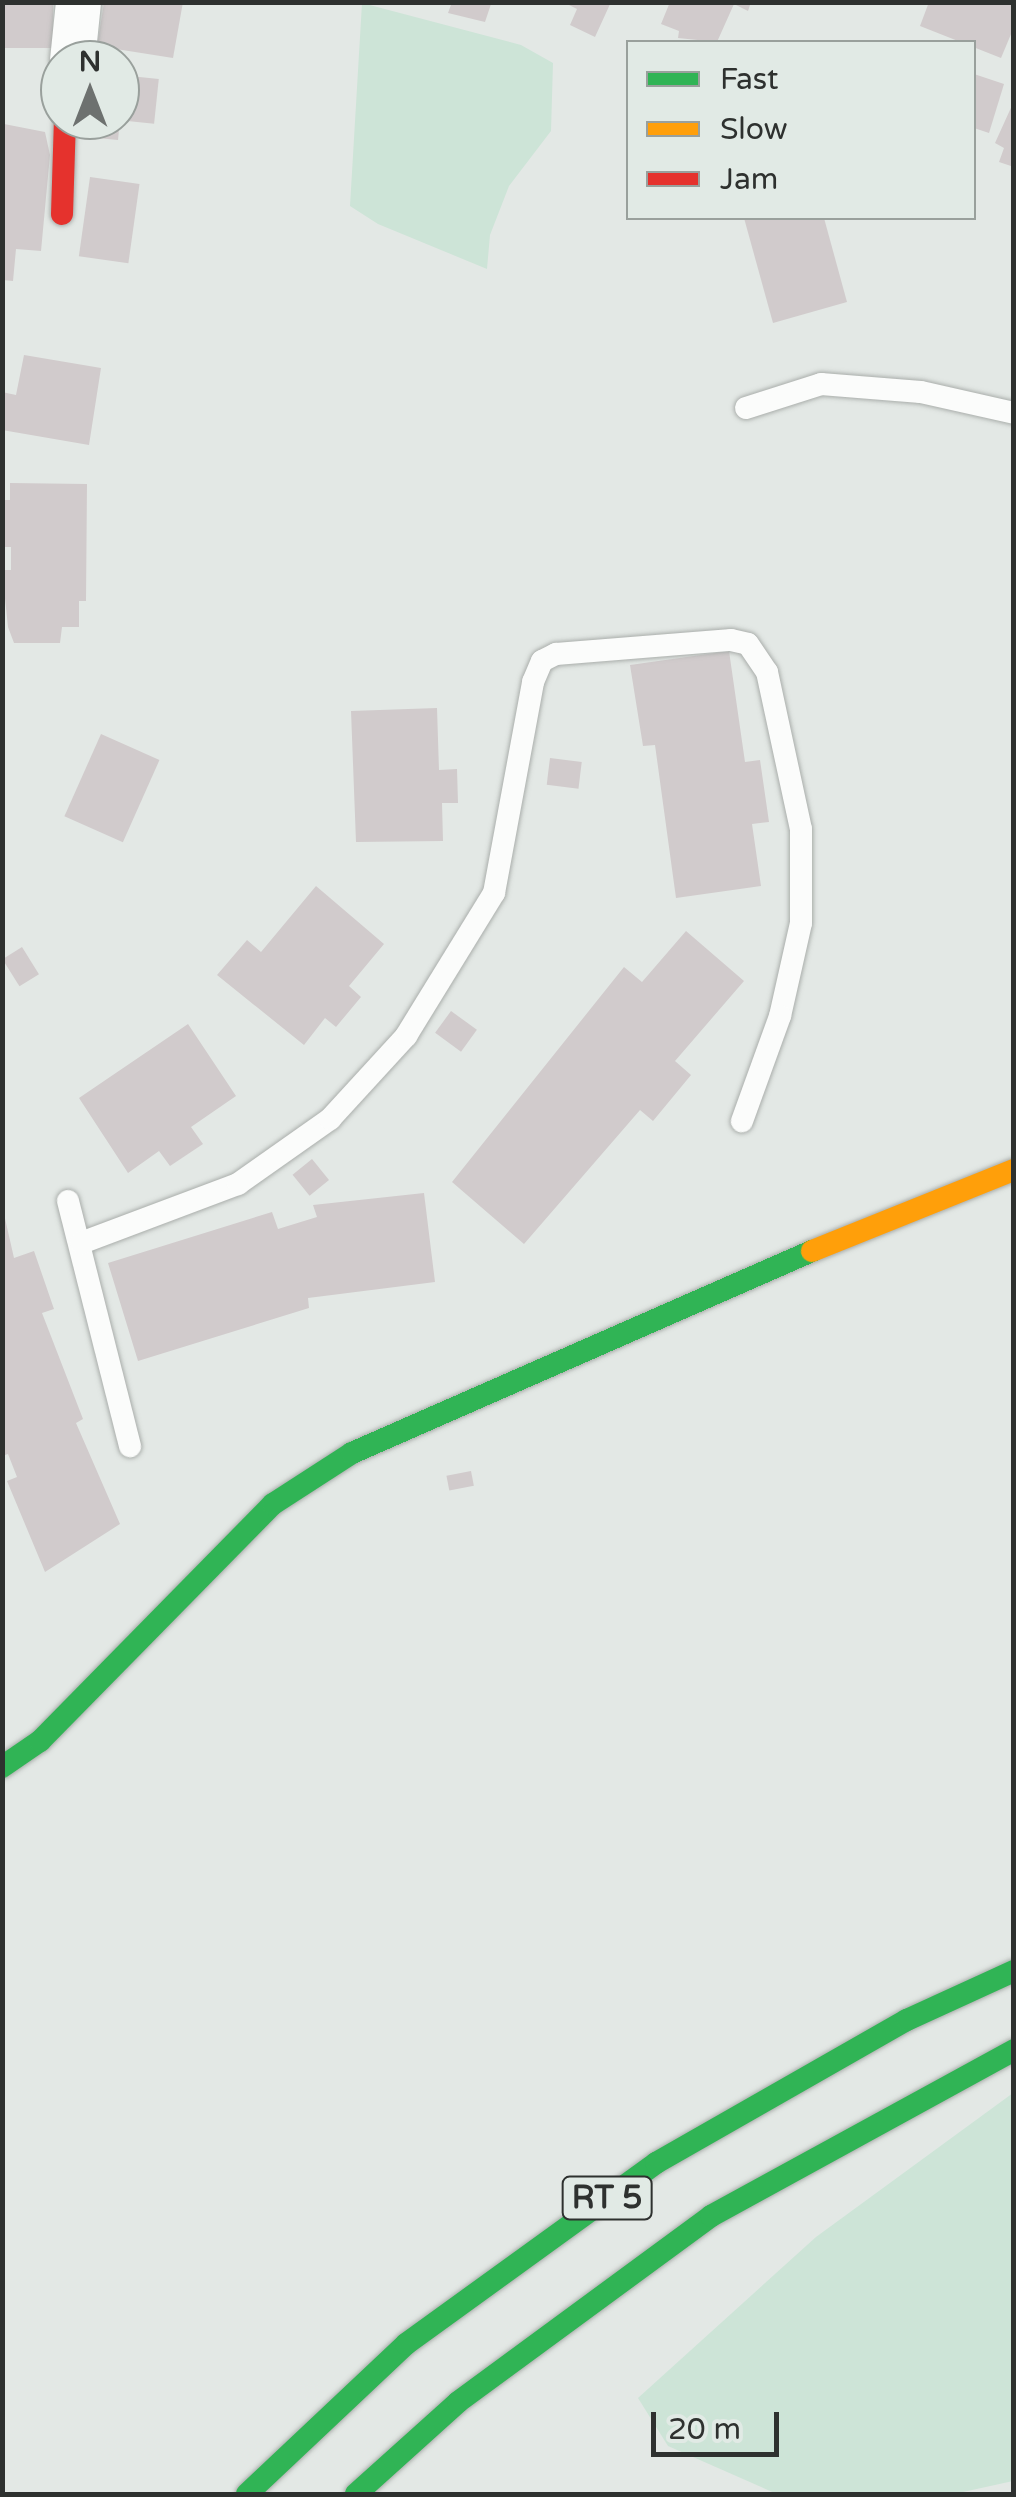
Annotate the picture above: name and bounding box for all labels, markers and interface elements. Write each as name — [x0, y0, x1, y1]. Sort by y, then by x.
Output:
north arrow — [40, 40, 140, 140]
legend — [626, 40, 976, 220]
text: N — [79, 45, 101, 79]
text: Fast — [720, 61, 779, 98]
text: Slow — [720, 111, 788, 148]
text: Jam — [720, 161, 778, 198]
road number: RT 5 — [560, 2171, 654, 2225]
scale bar — [656, 2392, 784, 2454]
text: 20 m — [668, 2411, 741, 2448]

